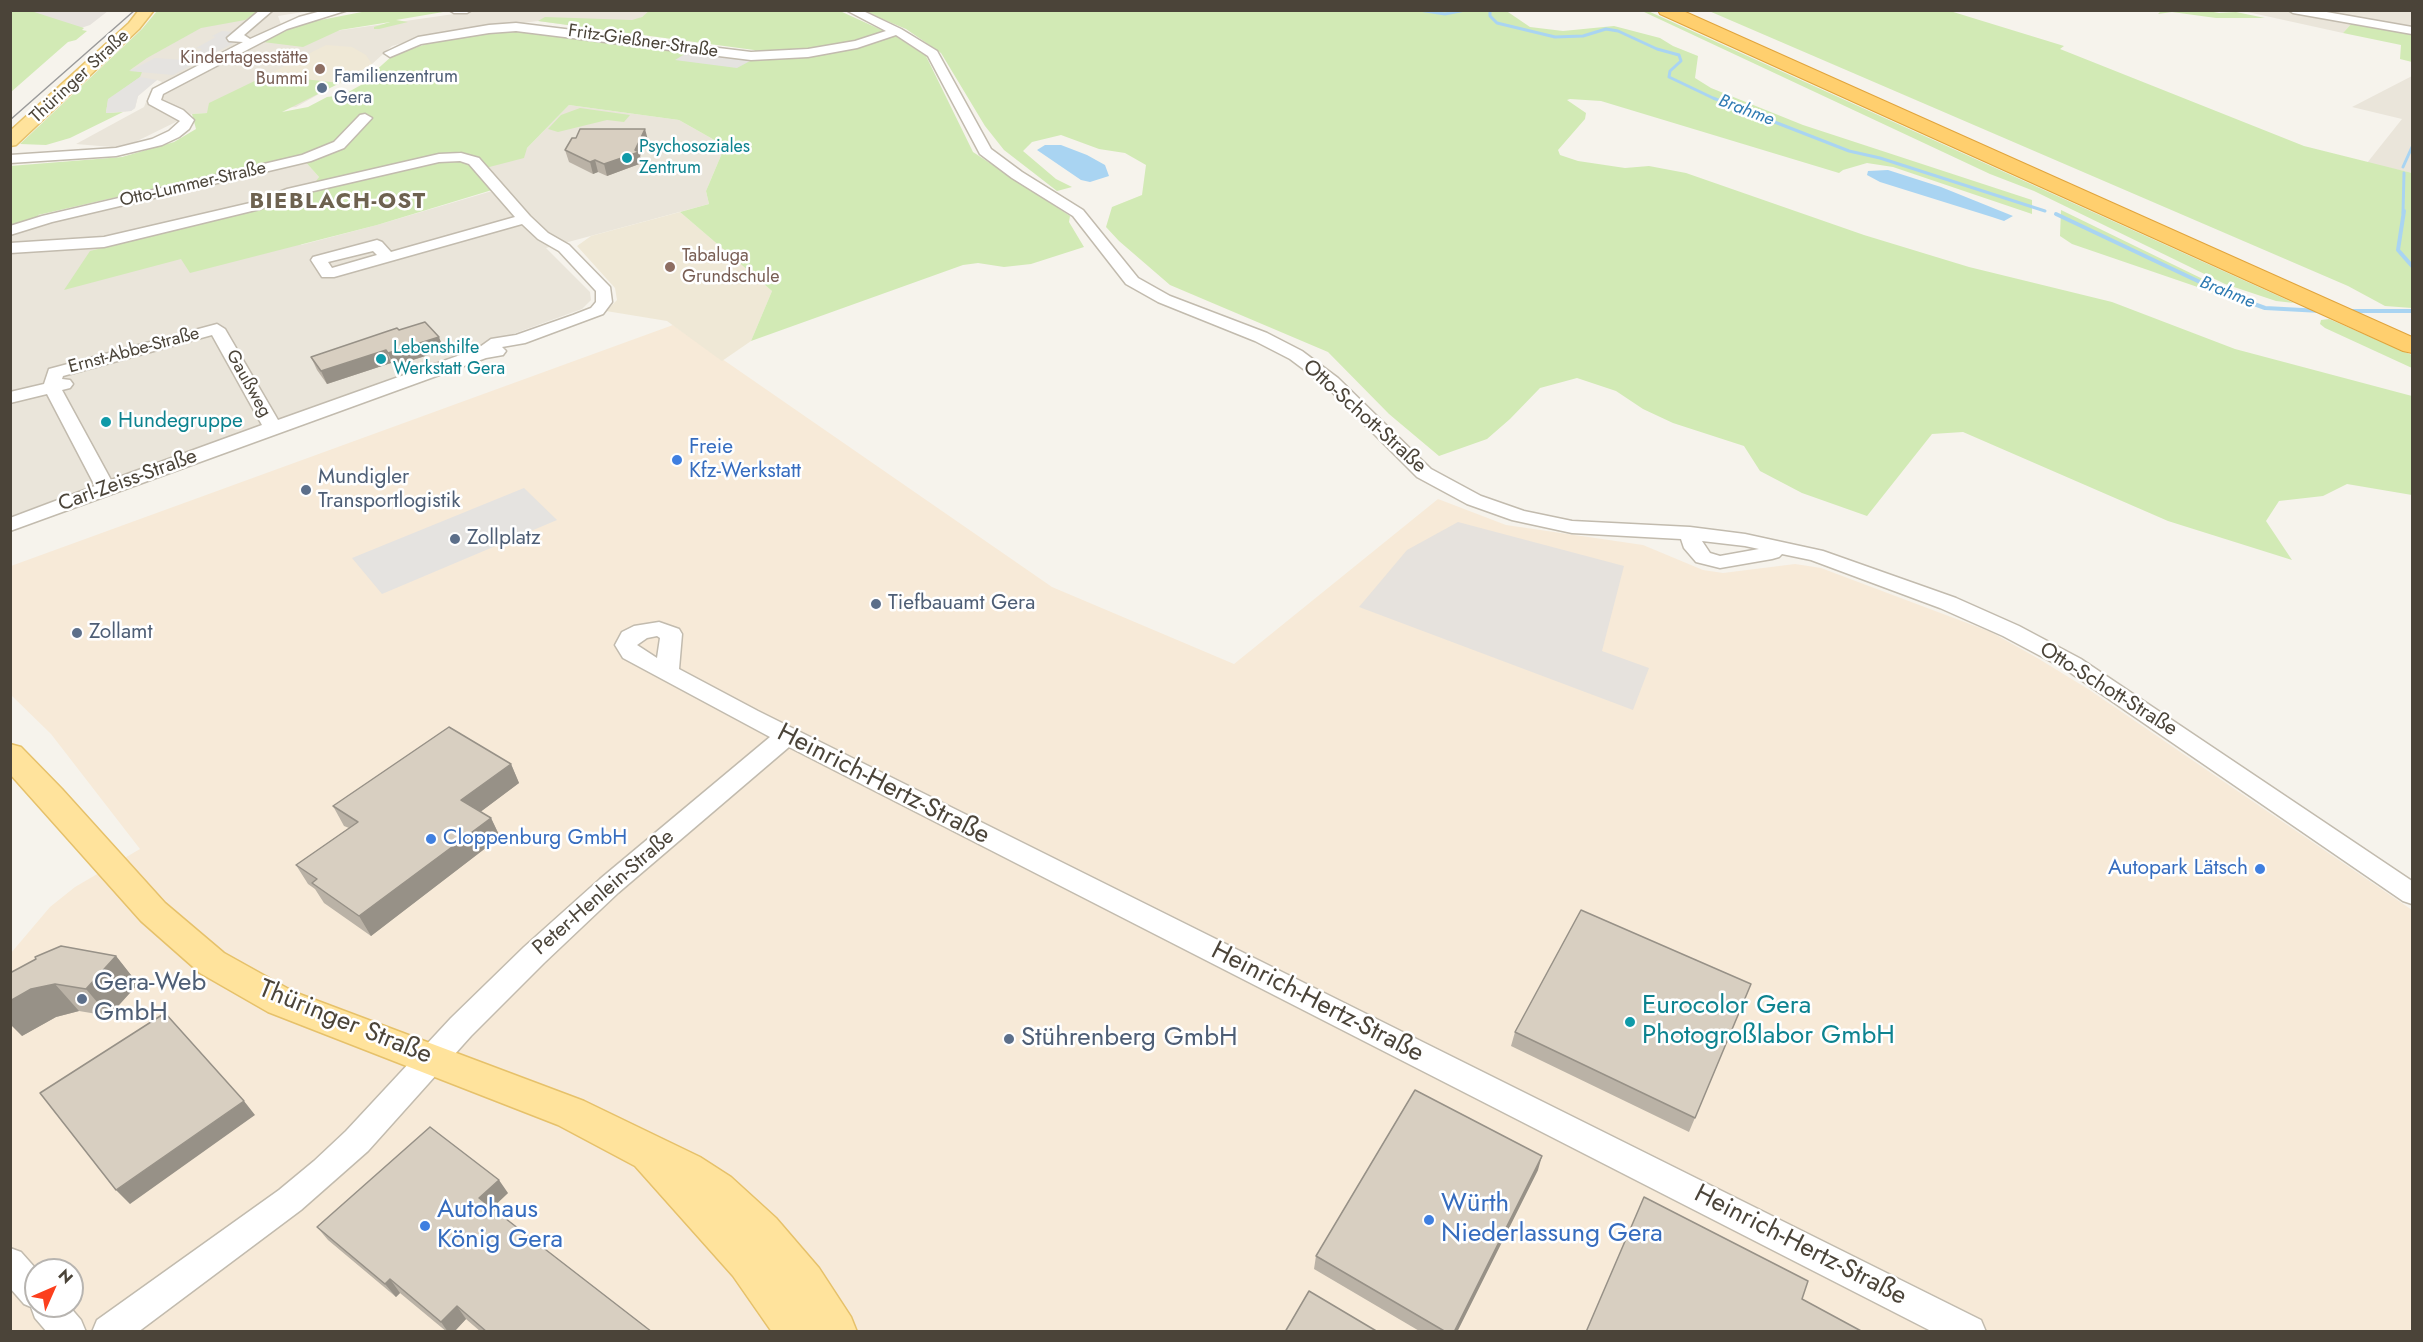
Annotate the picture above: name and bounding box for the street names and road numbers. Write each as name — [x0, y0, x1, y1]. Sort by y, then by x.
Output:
street label: Fritz-Gießner-Straße — [567, 21, 719, 63]
street label: Thüringer Straße — [26, 26, 134, 128]
street label: Otto-Lummer-Straße — [118, 158, 268, 212]
street label: Ernst-Abbe-Straße — [66, 323, 202, 379]
street label: Gaußweg — [221, 347, 275, 421]
street label: Otto-Schott-Straße — [1297, 355, 1431, 479]
street label: Carl-Zeiss-Straße — [55, 444, 201, 518]
street label: Otto-Schott-Straße — [2034, 638, 2182, 742]
street label: Heinrich-Hertz-Straße — [772, 718, 994, 852]
street label: Peter-Henlein-Straße — [528, 825, 680, 961]
street label: Heinrich-Hertz-Straße — [1206, 936, 1428, 1070]
street label: Thüringer Straße — [254, 974, 436, 1072]
street label: Heinrich-Hertz-Straße — [1689, 1179, 1911, 1313]

